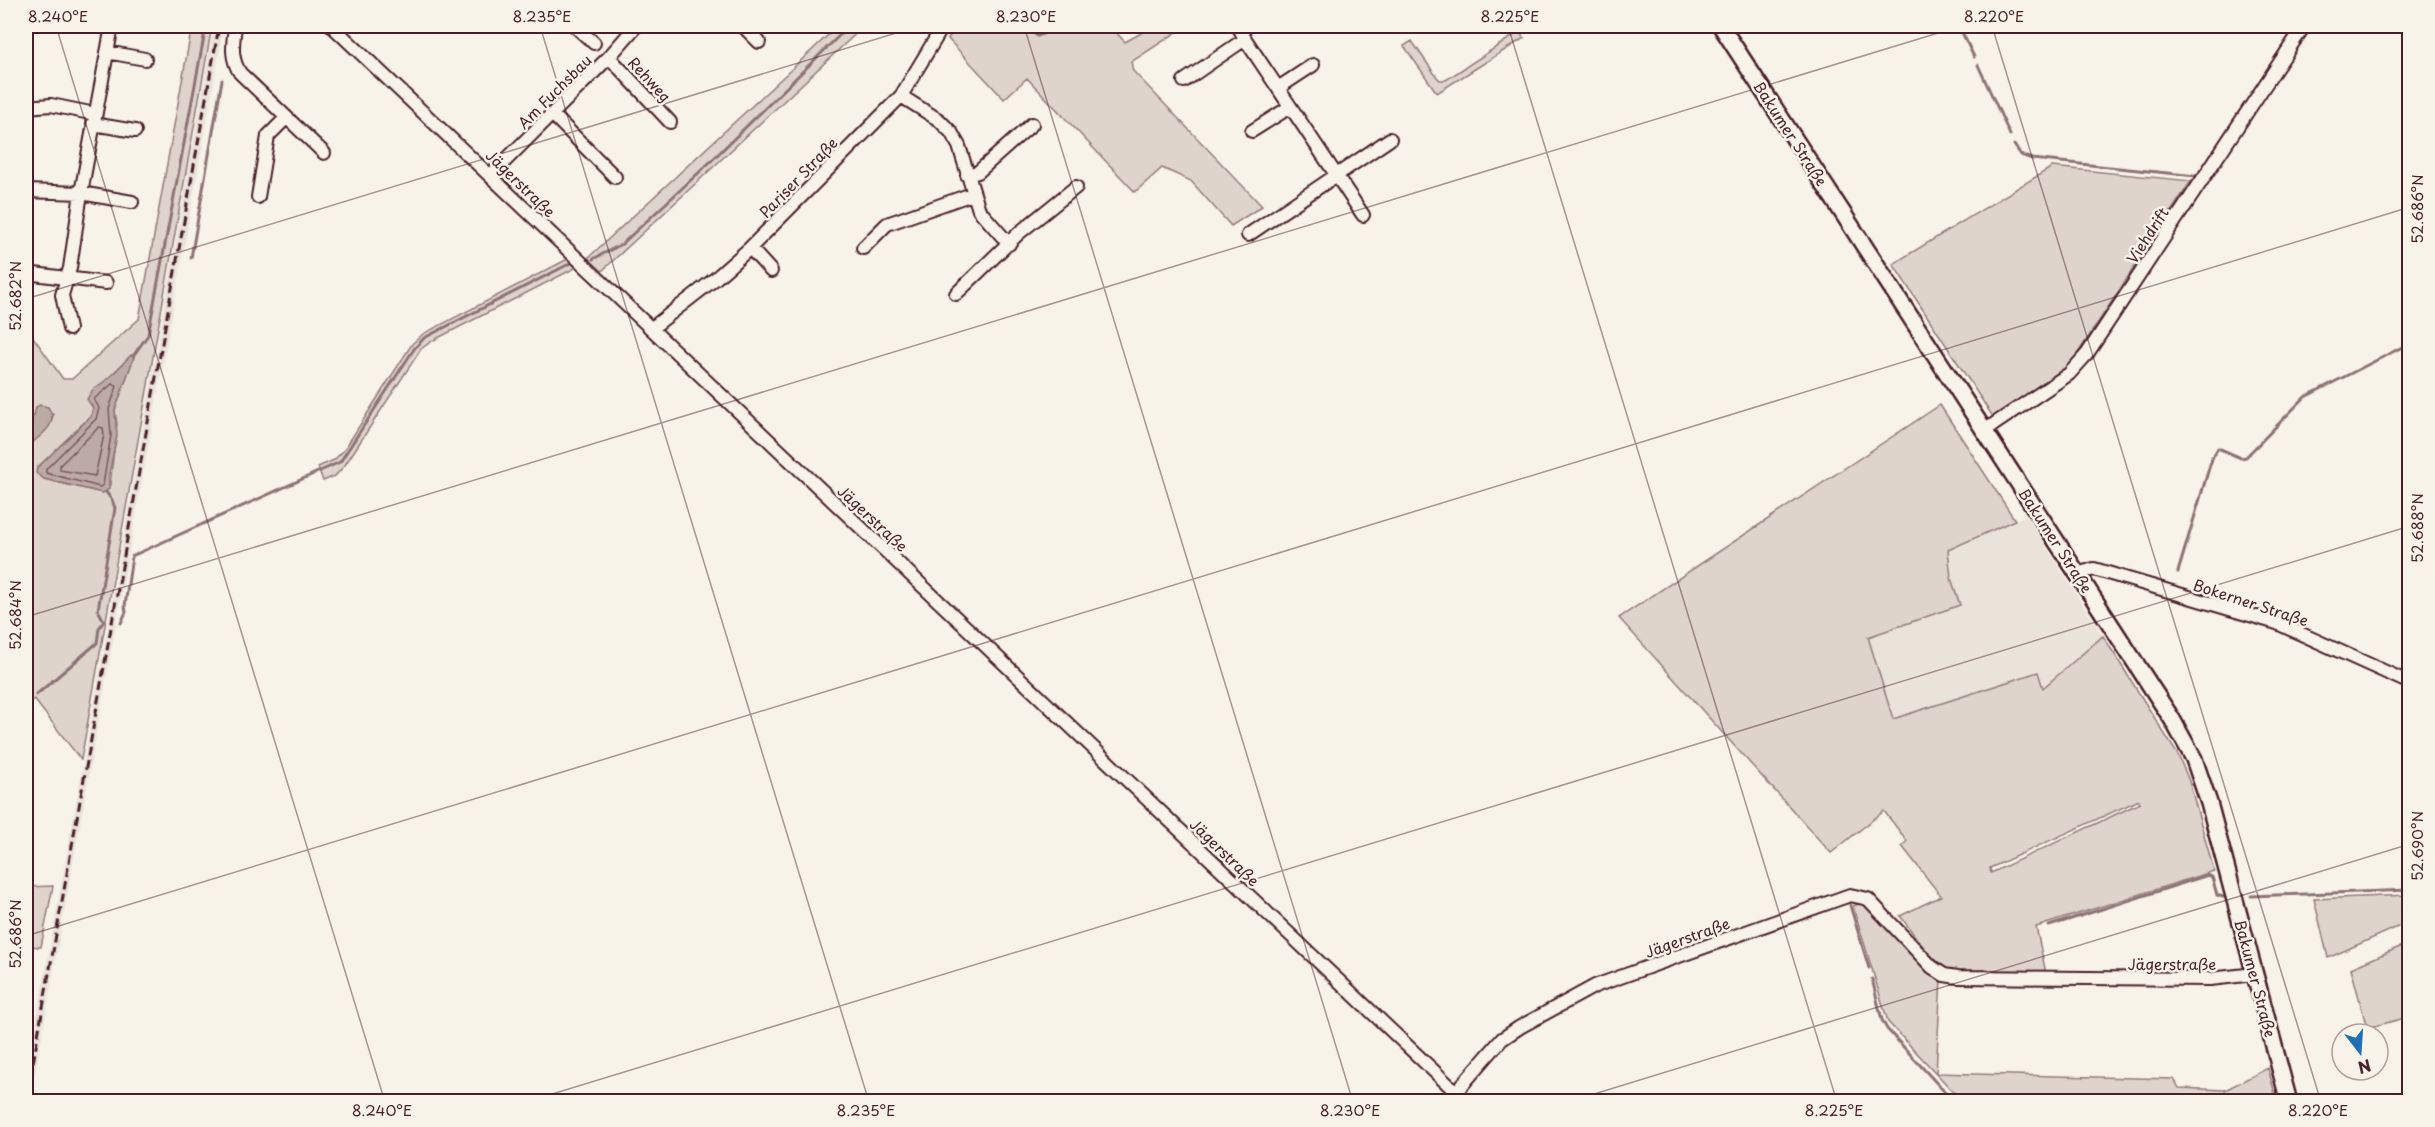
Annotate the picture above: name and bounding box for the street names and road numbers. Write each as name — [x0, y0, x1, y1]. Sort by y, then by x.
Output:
street label: Am Fuchsbau — [512, 49, 596, 133]
street label: Rehweg — [623, 51, 677, 107]
street label: Bakumer Straße — [1748, 76, 1834, 190]
street label: Pariser Straße — [754, 132, 842, 222]
street label: Jägerstraße — [481, 144, 561, 222]
street label: Viehdrift — [2120, 202, 2174, 268]
street label: Jägerstraße — [833, 479, 913, 557]
street label: Bakumer Straße — [2013, 483, 2099, 597]
street label: Bokerner Straße — [2190, 573, 2312, 631]
street label: Jägerstraße — [1185, 813, 1265, 891]
street label: Jägerstraße — [1641, 911, 1733, 963]
street label: Bakumer Straße — [2229, 917, 2283, 1039]
street label: Jägerstraße — [2128, 952, 2216, 975]

